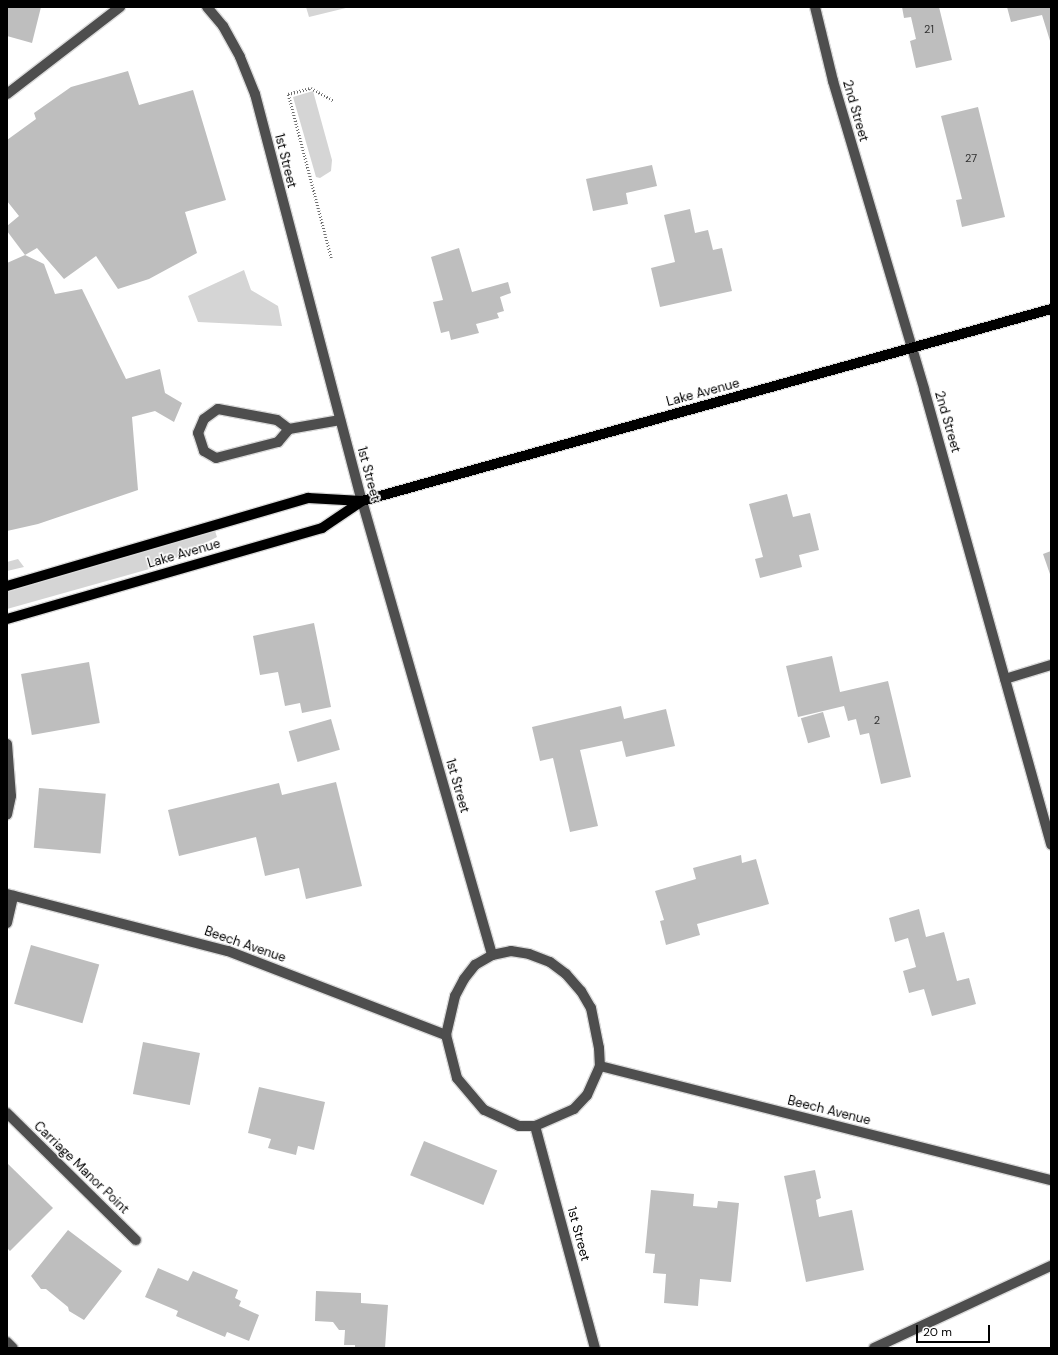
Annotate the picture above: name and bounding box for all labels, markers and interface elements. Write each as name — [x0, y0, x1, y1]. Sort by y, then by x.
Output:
house number: 21 — [924, 22, 934, 36]
street label: 2nd Street — [839, 78, 871, 144]
street label: 1st Street — [271, 132, 299, 190]
house number: 27 — [965, 151, 977, 165]
street label: Lake Avenue — [665, 376, 741, 410]
street label: 2nd Street — [931, 389, 963, 455]
street label: 1st Street — [353, 445, 383, 503]
street label: Lake Avenue — [146, 536, 222, 572]
house number: 2 — [874, 713, 880, 727]
street label: 1st Street — [442, 757, 472, 815]
street label: Beech Avenue — [202, 924, 288, 966]
street label: Beech Avenue — [786, 1093, 872, 1129]
street label: Carriage Manor Point — [30, 1119, 132, 1217]
street label: 1st Street — [563, 1205, 593, 1263]
scale bar — [918, 1317, 992, 1343]
text: 20 m — [923, 1324, 952, 1340]

